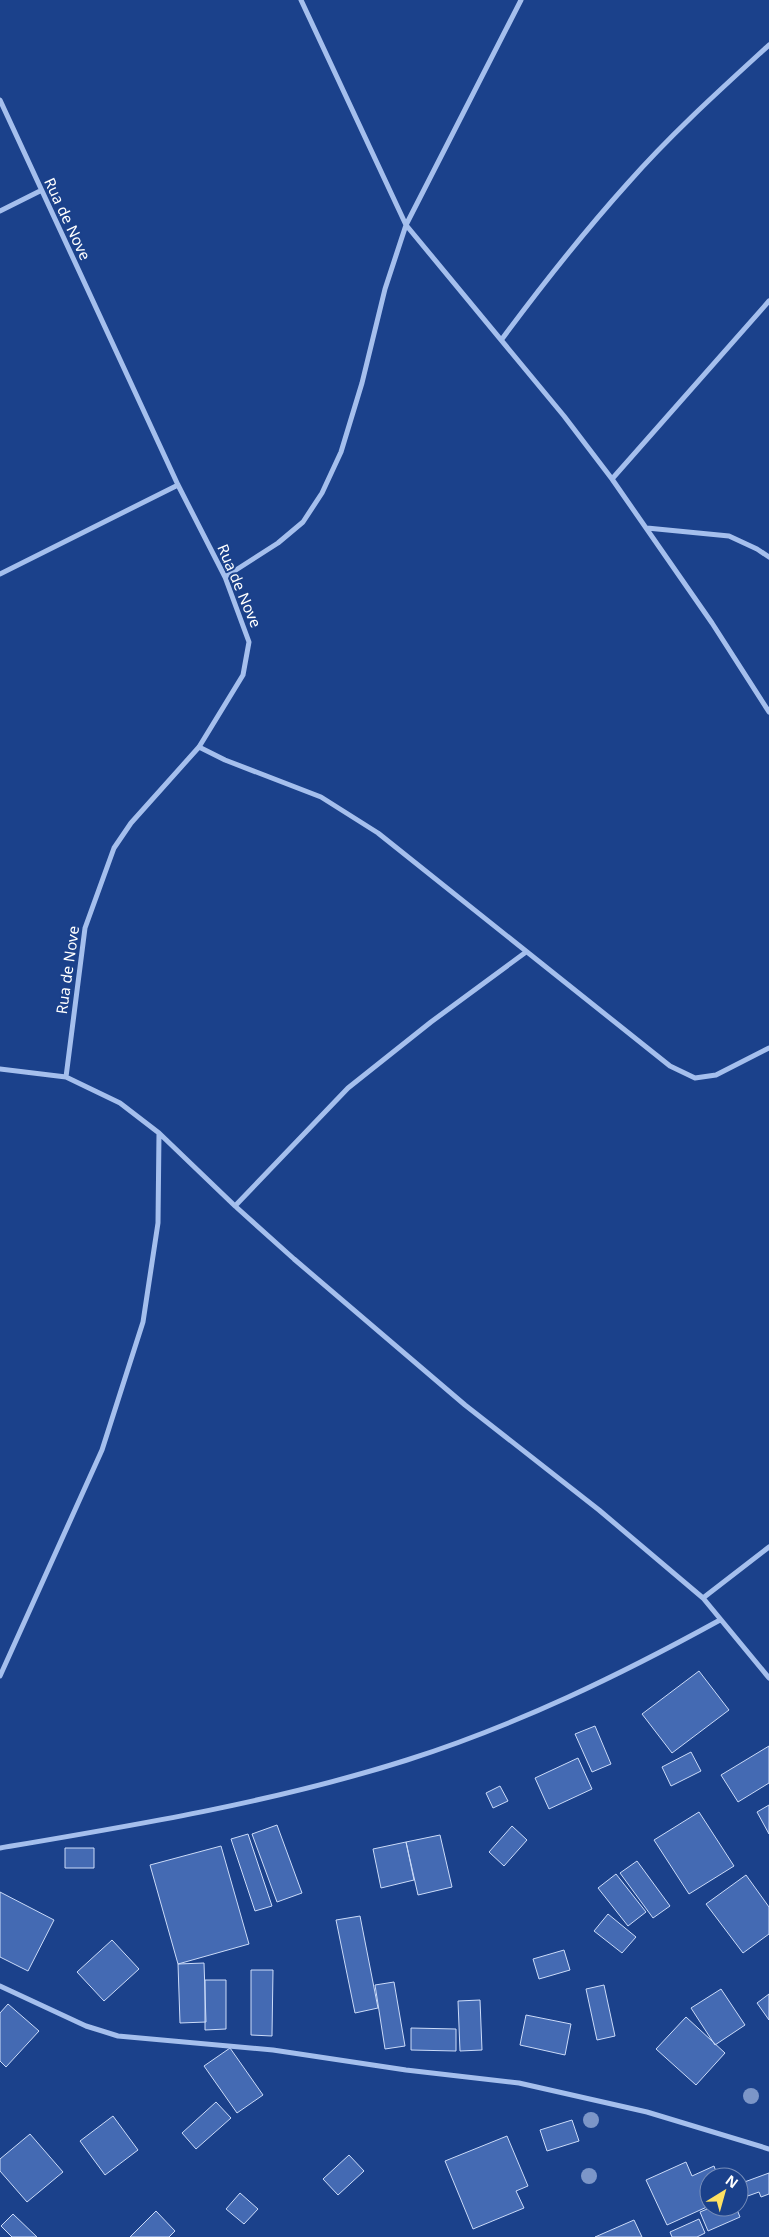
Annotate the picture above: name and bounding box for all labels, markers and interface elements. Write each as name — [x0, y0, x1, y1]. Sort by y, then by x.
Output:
street label: Rua de Nove — [40, 174, 96, 263]
street label: Rua de Nove — [213, 541, 266, 630]
street label: Rua de Nove — [51, 925, 83, 1015]
north arrow — [699, 2167, 749, 2217]
text: N — [722, 2170, 742, 2192]

